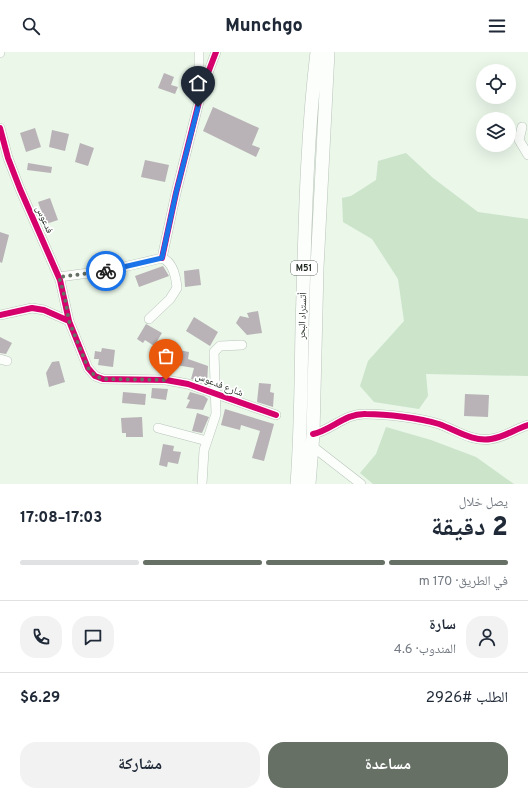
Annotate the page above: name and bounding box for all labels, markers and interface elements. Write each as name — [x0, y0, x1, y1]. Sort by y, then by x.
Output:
icon: search — [20, 15, 42, 37]
text: Munchgo — [225, 15, 303, 38]
icon: menu — [486, 15, 508, 37]
map controls — [476, 64, 516, 152]
button: locate — [476, 64, 516, 104]
pin — [181, 66, 215, 107]
icon: home — [187, 72, 209, 94]
button: layers — [476, 112, 516, 152]
street label: فدعوس — [32, 204, 56, 236]
courier — [86, 251, 126, 291]
icon: bike — [95, 260, 117, 282]
road number: M51 — [291, 261, 317, 275]
street label: أتستراد البحر — [295, 292, 310, 341]
pin — [149, 339, 183, 380]
icon: bag — [155, 345, 177, 367]
street label: شارع فدعوس — [193, 370, 245, 400]
text: يصل خلال — [459, 495, 508, 511]
text: 17:03–17:08 — [20, 509, 102, 528]
text: 2 دقيقة — [431, 512, 508, 545]
text: في الطريق · 170 m — [419, 574, 508, 590]
button: phone — [20, 616, 62, 658]
button: chat — [72, 616, 114, 658]
text: سارة — [429, 616, 456, 635]
button: person — [466, 616, 508, 658]
text: المندوب · 4.6 — [394, 642, 456, 658]
text: $6.29 — [20, 689, 60, 708]
text: الطلب #2926 — [426, 689, 508, 708]
button: مشاركة — [20, 742, 260, 788]
button: مساعدة — [268, 742, 508, 788]

